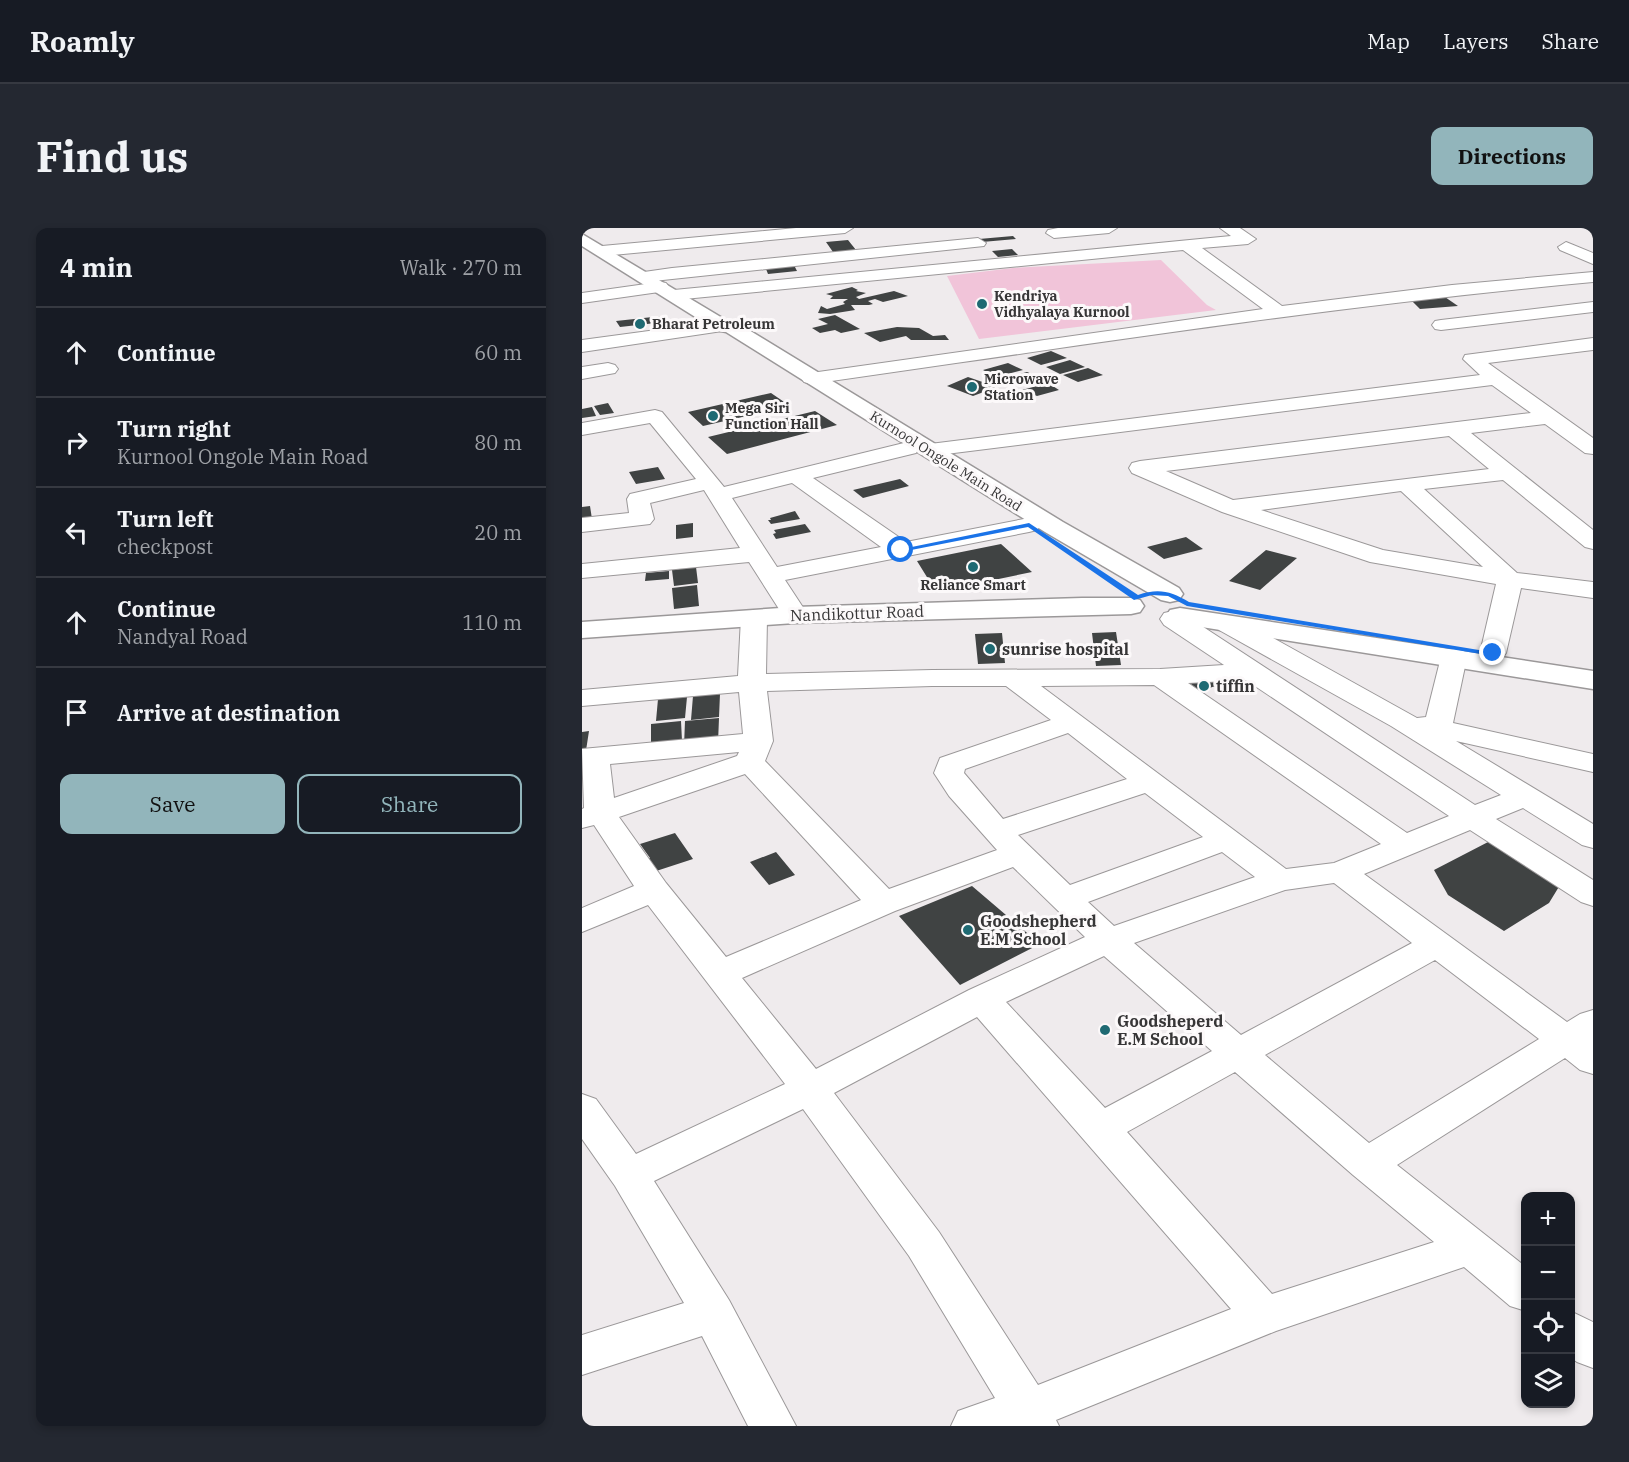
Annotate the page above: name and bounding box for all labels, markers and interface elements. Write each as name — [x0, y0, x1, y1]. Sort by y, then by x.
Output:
text: Roamly — [30, 23, 135, 60]
text: Map — [1367, 27, 1410, 55]
text: Layers — [1443, 27, 1509, 55]
text: Share — [1542, 27, 1599, 55]
button: Directions — [1431, 127, 1593, 185]
text: Find us — [36, 129, 188, 184]
text: 4 min — [60, 250, 133, 284]
text: Walk · 270 m — [400, 254, 522, 281]
place label: Kendriya Vidhyalaya Kurnool — [994, 287, 1130, 321]
marker: Kendriya Vidhyalaya Kurnool — [975, 297, 989, 311]
place label: Bharat Petroleum — [652, 315, 775, 333]
marker: Bharat Petroleum — [633, 317, 647, 331]
icon: ahead — [60, 336, 93, 369]
text: Continue — [117, 338, 216, 367]
text: 60 m — [474, 339, 522, 366]
place label: Microwave Station — [984, 370, 1059, 404]
marker: Microwave Station — [965, 380, 979, 394]
place label: Mega Siri Function Hall — [725, 399, 819, 433]
street label: Kurnool Ongole Main Road — [867, 407, 1026, 516]
marker: Mega Siri Function Hall — [706, 409, 720, 423]
text: Turn right — [117, 414, 231, 443]
icon: right — [60, 426, 93, 459]
text: 80 m — [474, 429, 522, 456]
text: Kurnool Ongole Main Road — [117, 443, 368, 470]
text: Turn left — [117, 504, 213, 533]
icon: left — [60, 516, 93, 549]
text: 20 m — [474, 519, 522, 546]
text: checkpost — [117, 533, 213, 560]
route start — [887, 536, 913, 562]
marker: Reliance Smart — [966, 560, 980, 574]
place label: Reliance Smart — [920, 576, 1026, 594]
text: Continue — [117, 594, 216, 623]
street label: Nandikottur Road — [790, 601, 925, 625]
icon: ahead — [60, 606, 93, 639]
text: 110 m — [462, 609, 522, 636]
text: Nandyal Road — [117, 623, 248, 650]
place label: sunrise hospital — [1002, 639, 1129, 659]
route end — [1479, 639, 1505, 665]
marker: sunrise hospital — [983, 642, 997, 656]
place label: tiffin — [1216, 676, 1255, 696]
marker: tiffin — [1197, 679, 1211, 693]
icon: arrive — [60, 696, 93, 729]
text: Arrive at destination — [117, 698, 340, 727]
button: Save — [60, 774, 285, 834]
button: Share — [297, 774, 522, 834]
place label: Goodshepherd E.M School — [980, 911, 1097, 949]
marker: Goodshepherd E.M School — [961, 923, 975, 937]
place label: Goodsheperd E.M School — [1117, 1011, 1223, 1049]
marker: Goodsheperd E.M School — [1098, 1023, 1112, 1037]
map controls — [1521, 1192, 1575, 1408]
button: + — [1521, 1192, 1575, 1246]
button: − — [1521, 1246, 1575, 1300]
button: locate — [1521, 1300, 1575, 1354]
button: layers — [1521, 1354, 1575, 1408]

